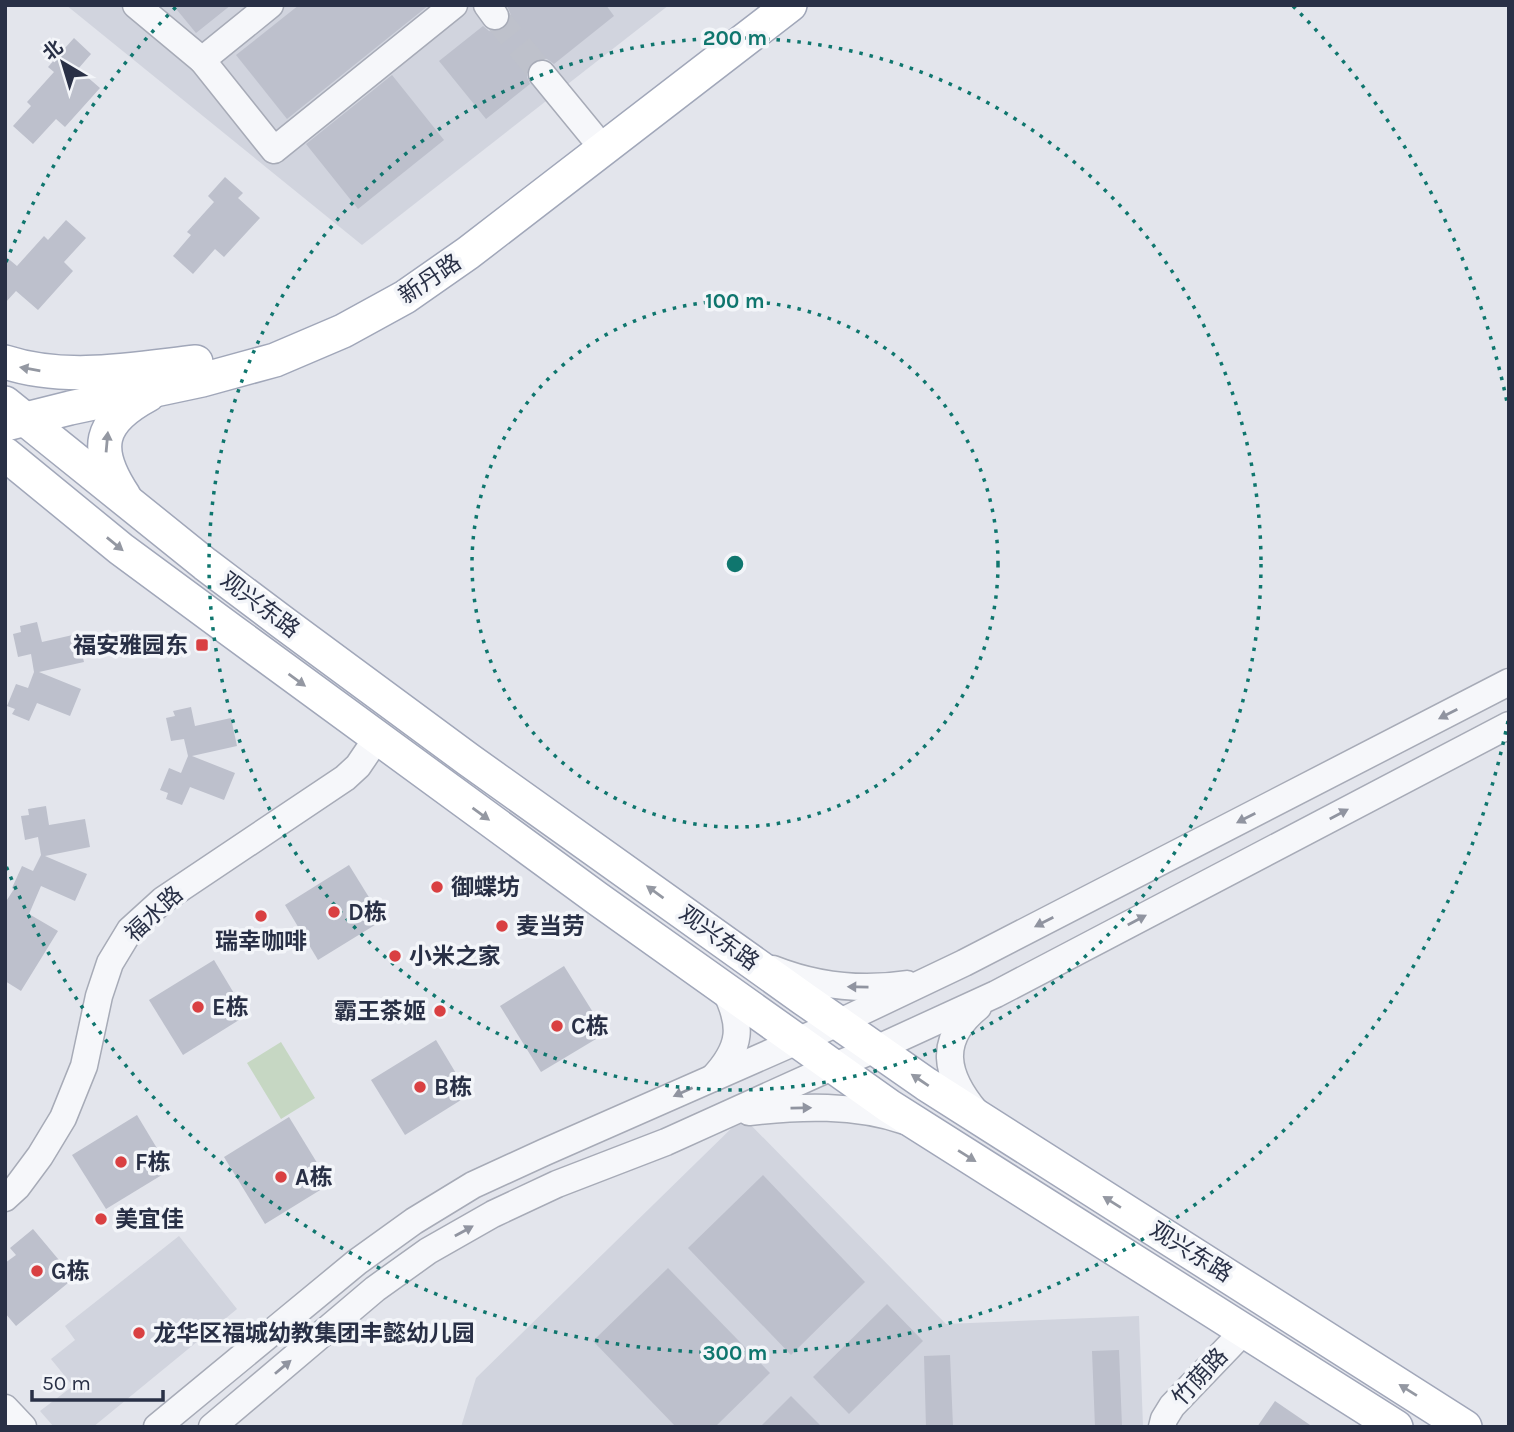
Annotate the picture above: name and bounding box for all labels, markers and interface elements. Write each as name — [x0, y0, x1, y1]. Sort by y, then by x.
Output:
text: 200 m — [703, 26, 767, 50]
north arrow — [28, 28, 98, 98]
text: 北 — [39, 36, 67, 65]
street label: 新丹路 — [394, 249, 466, 309]
text: 100 m — [705, 289, 765, 313]
one-way arrow — [19, 363, 41, 374]
one-way arrow — [102, 431, 113, 453]
one-way arrow — [105, 536, 123, 551]
centre of rings — [723, 552, 747, 576]
street label: 观兴东路 — [215, 567, 305, 643]
place label: 福安雅园东 — [73, 632, 188, 659]
marker: 福安雅园东 — [194, 637, 210, 653]
one-way arrow — [288, 672, 306, 686]
one-way arrow — [1438, 708, 1458, 719]
one-way arrow — [472, 807, 490, 821]
one-way arrow — [1329, 809, 1349, 821]
one-way arrow — [1236, 812, 1256, 823]
place label: 御蝶坊 — [451, 874, 520, 901]
marker: 御蝶坊 — [429, 879, 445, 895]
street label: 福水路 — [120, 881, 188, 947]
one-way arrow — [646, 885, 664, 899]
place label: D栋 — [348, 899, 387, 926]
street label: 观兴东路 — [674, 900, 764, 976]
marker: D栋 — [326, 904, 342, 920]
marker: 瑞幸咖啡 — [253, 908, 269, 924]
place label: 麦当劳 — [516, 913, 585, 940]
one-way arrow — [1127, 915, 1147, 926]
one-way arrow — [1034, 916, 1054, 928]
marker: 麦当劳 — [494, 918, 510, 934]
place label: 瑞幸咖啡 — [215, 928, 307, 955]
place label: 小米之家 — [409, 943, 501, 970]
marker: 小米之家 — [387, 948, 403, 964]
one-way arrow — [847, 981, 869, 992]
place label: E栋 — [212, 994, 249, 1021]
place label: 霸王茶姬 — [334, 998, 426, 1025]
marker: E栋 — [190, 999, 206, 1015]
marker: 霸王茶姬 — [432, 1003, 448, 1019]
place label: C栋 — [571, 1013, 609, 1040]
marker: C栋 — [549, 1018, 565, 1034]
one-way arrow — [911, 1073, 929, 1087]
place label: B栋 — [434, 1074, 472, 1101]
marker: B栋 — [412, 1079, 428, 1095]
one-way arrow — [672, 1087, 693, 1098]
one-way arrow — [791, 1103, 813, 1114]
place label: F栋 — [135, 1149, 171, 1176]
one-way arrow — [958, 1149, 977, 1162]
marker: F栋 — [113, 1154, 129, 1170]
place label: A栋 — [295, 1164, 332, 1191]
marker: A栋 — [273, 1169, 289, 1185]
one-way arrow — [1102, 1196, 1122, 1209]
place label: 美宜佳 — [115, 1206, 184, 1233]
marker: 美宜佳 — [93, 1211, 109, 1227]
street label: 观兴东路 — [1145, 1216, 1237, 1288]
one-way arrow — [454, 1225, 474, 1237]
place label: G栋 — [51, 1258, 90, 1285]
marker: G栋 — [29, 1263, 45, 1279]
place label: 龙华区福城幼教集团丰懿幼儿园 — [153, 1320, 475, 1347]
marker: 龙华区福城幼教集团丰懿幼儿园 — [131, 1325, 147, 1341]
text: 300 m — [703, 1341, 767, 1365]
street label: 竹荫路 — [1167, 1343, 1233, 1411]
scale bar — [32, 1358, 163, 1402]
one-way arrow — [274, 1360, 291, 1375]
text: 50 m — [42, 1371, 91, 1395]
one-way arrow — [1398, 1384, 1417, 1397]

